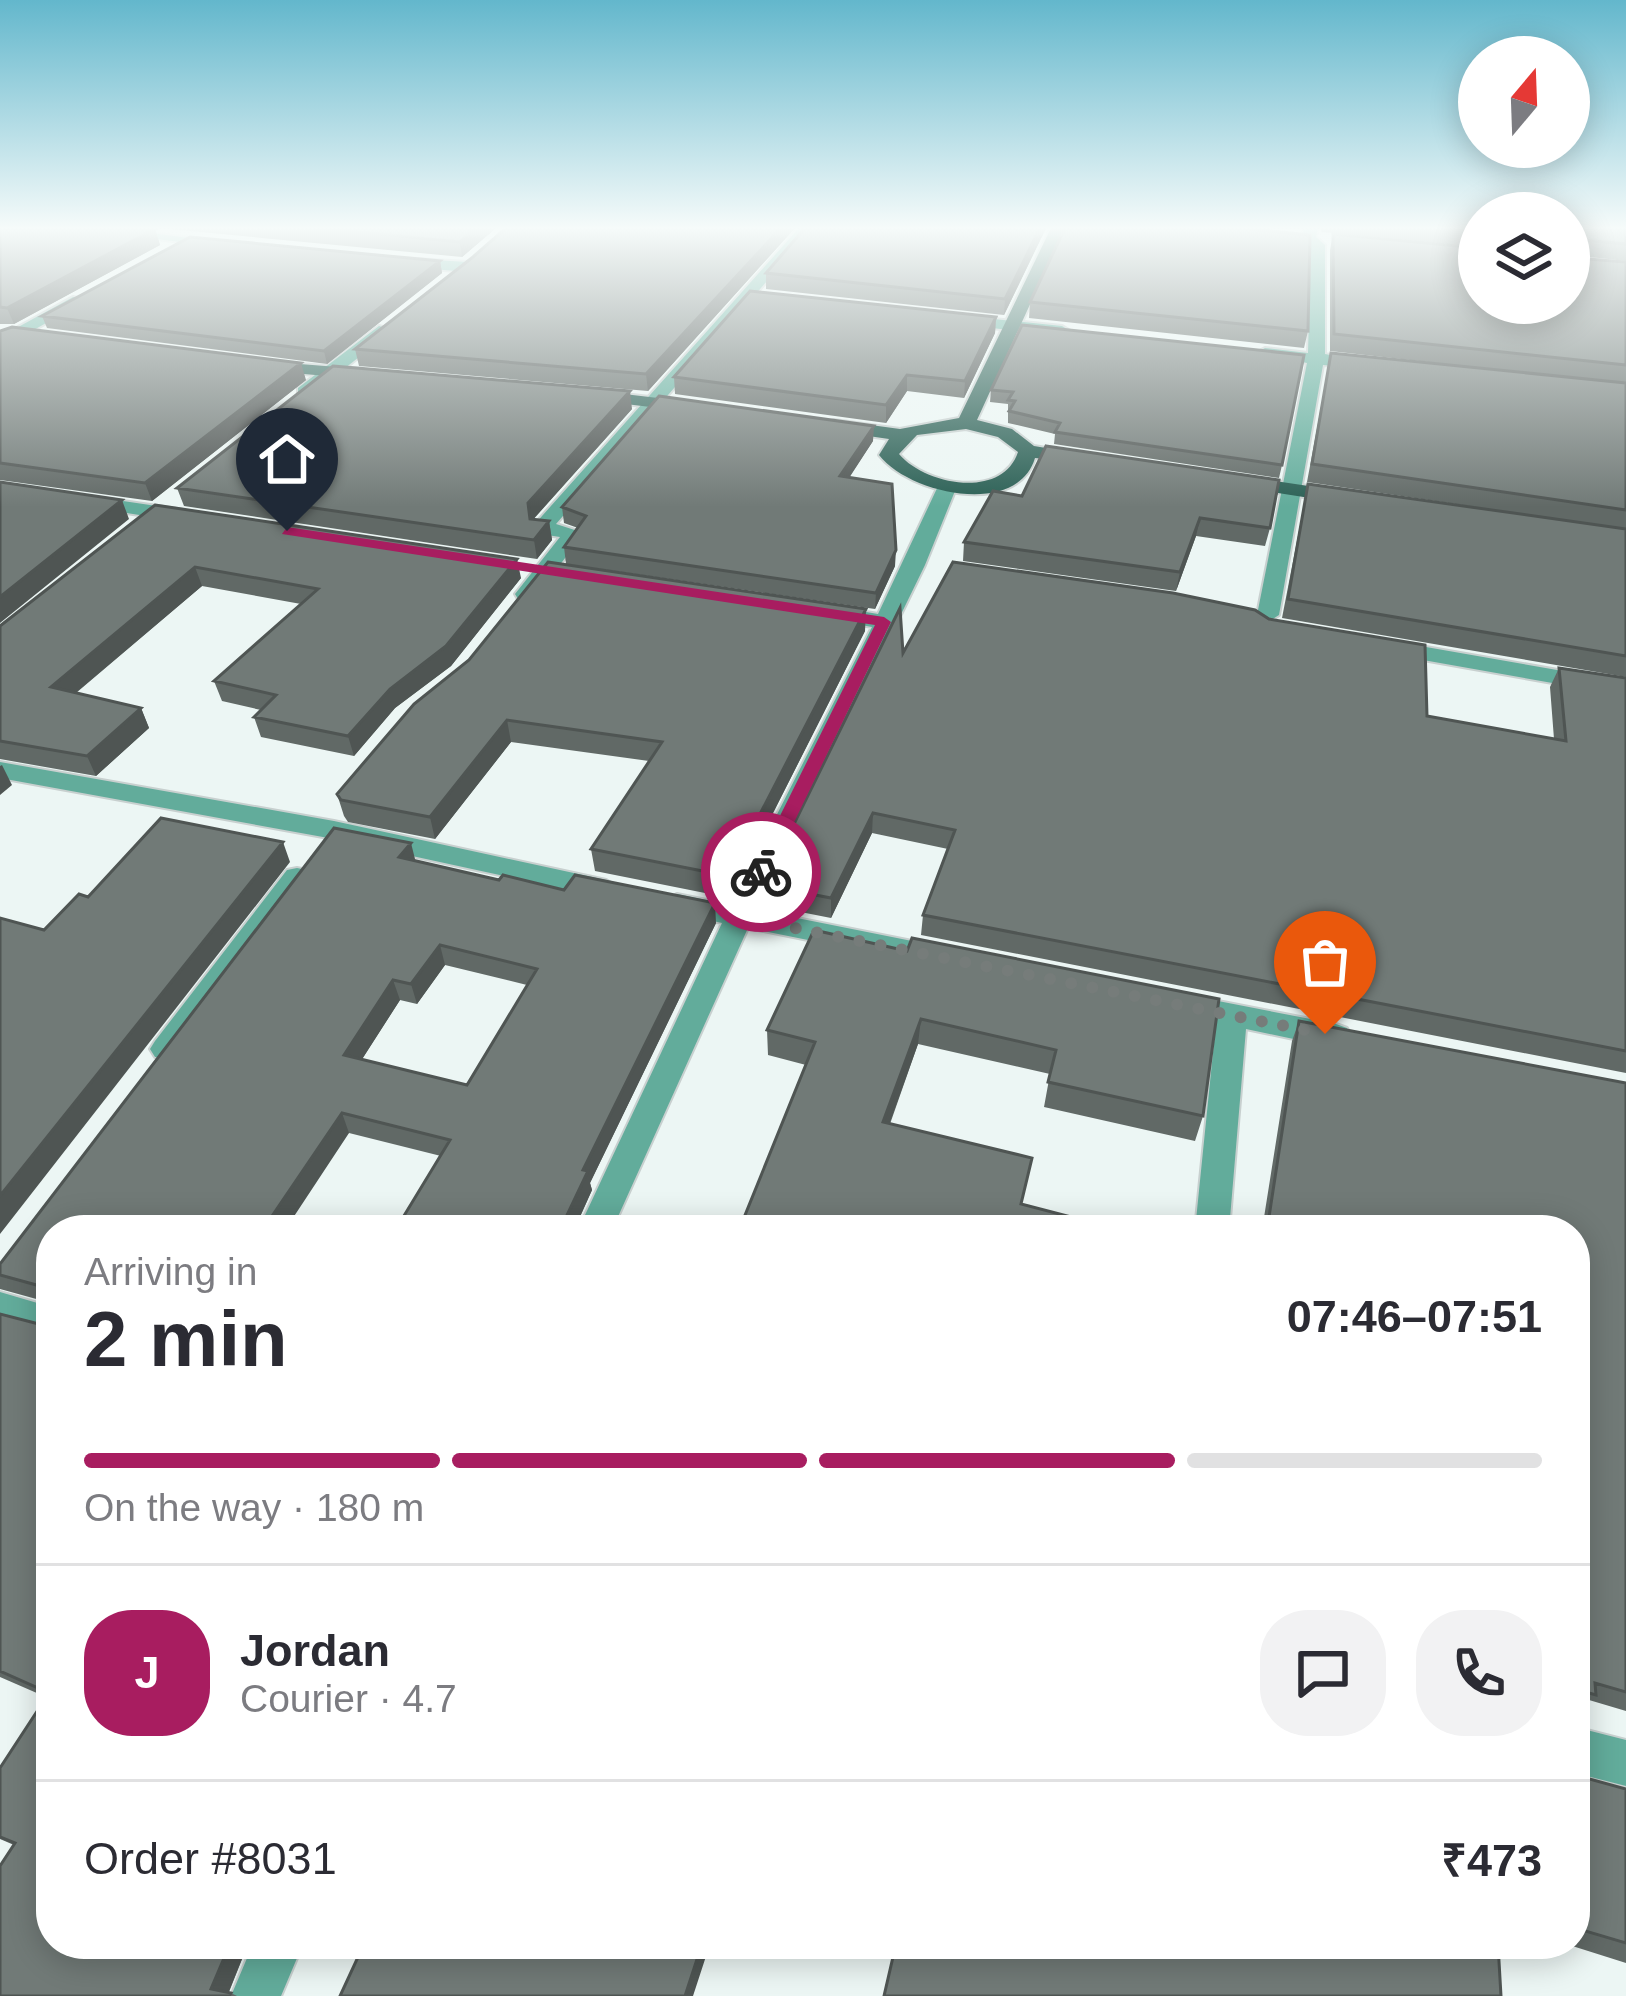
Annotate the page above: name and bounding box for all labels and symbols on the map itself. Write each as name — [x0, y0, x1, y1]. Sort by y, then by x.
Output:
north arrow — [1458, 36, 1590, 168]
pin — [236, 408, 338, 531]
courier — [701, 812, 821, 932]
pin — [1274, 911, 1376, 1034]

